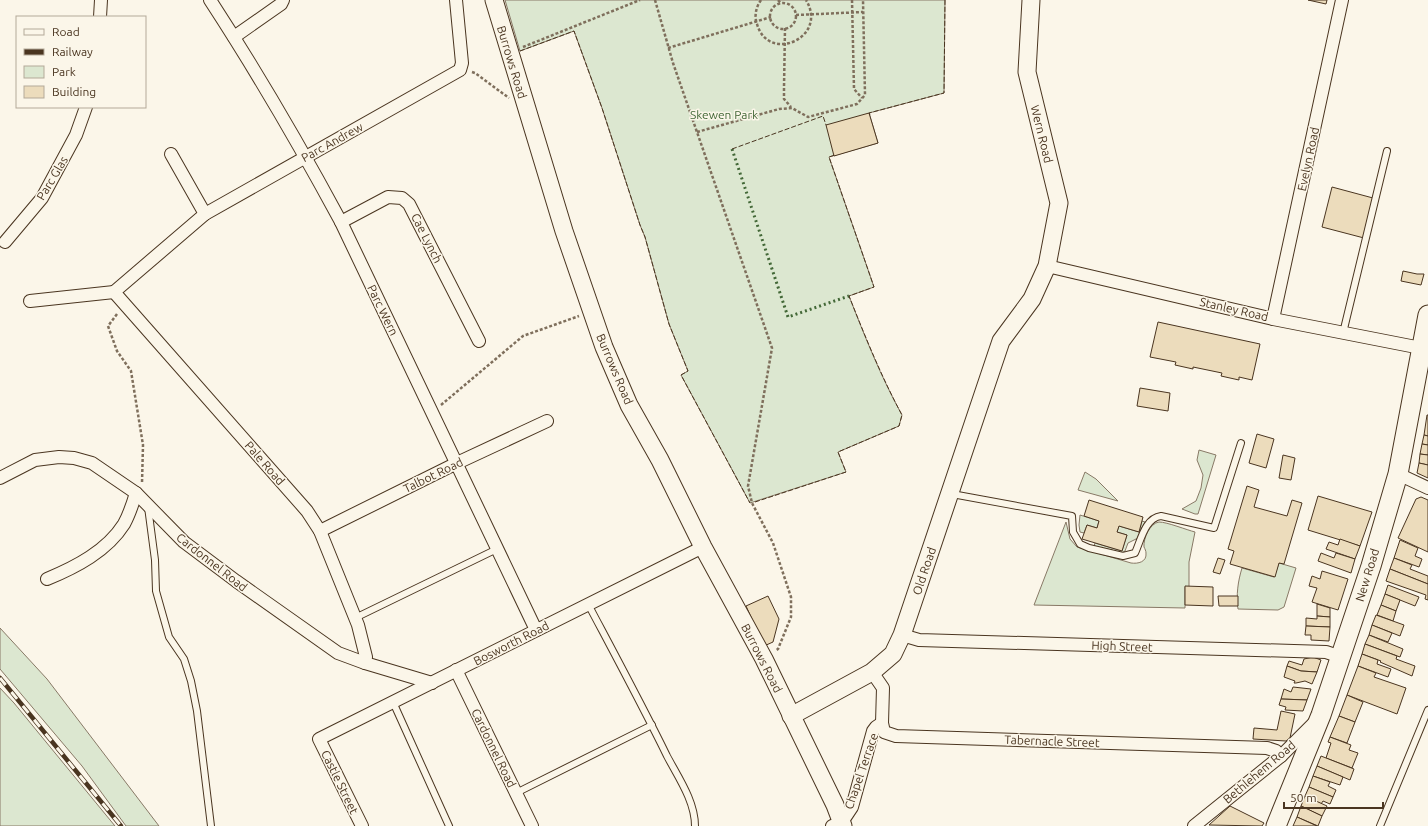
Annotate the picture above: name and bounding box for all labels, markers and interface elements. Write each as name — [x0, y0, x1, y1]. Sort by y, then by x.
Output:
legend — [16, 16, 146, 108]
street label: Burrows Road — [495, 24, 529, 100]
text: Road — [52, 25, 80, 38]
text: Railway — [52, 45, 93, 58]
text: Park — [52, 65, 76, 78]
text: Building — [52, 85, 96, 98]
street label: Wern Road — [1029, 104, 1055, 164]
park label: Skewen Park — [690, 108, 758, 121]
street label: Parc Andrew — [299, 119, 366, 164]
street label: Evelyn Road — [1295, 126, 1321, 192]
street label: Parc Glas — [34, 154, 70, 202]
street label: Cae Lynch — [409, 211, 445, 265]
street label: Parc Wern — [365, 282, 401, 338]
street label: Stanley Road — [1198, 295, 1270, 323]
street label: Burrows Road — [594, 332, 636, 406]
street label: Pale Road — [243, 439, 287, 487]
street label: Talbot Road — [401, 455, 465, 495]
street label: Cardonnel Road — [174, 530, 250, 594]
street label: Old Road — [910, 545, 938, 597]
street label: New Road — [1353, 547, 1381, 603]
street label: Bosworth Road — [471, 618, 551, 668]
street label: Burrows Road — [739, 621, 785, 695]
street label: High Street — [1091, 638, 1153, 654]
street label: Cardonnel Road — [469, 707, 519, 789]
street label: Chapel Terrace — [842, 731, 880, 811]
street label: Tabernacle Street — [1004, 733, 1100, 749]
street label: Bethlehem Road — [1220, 738, 1298, 806]
street label: Castle Street — [319, 748, 361, 816]
scale bar — [1284, 784, 1383, 810]
text: 50 m — [1290, 791, 1317, 804]

